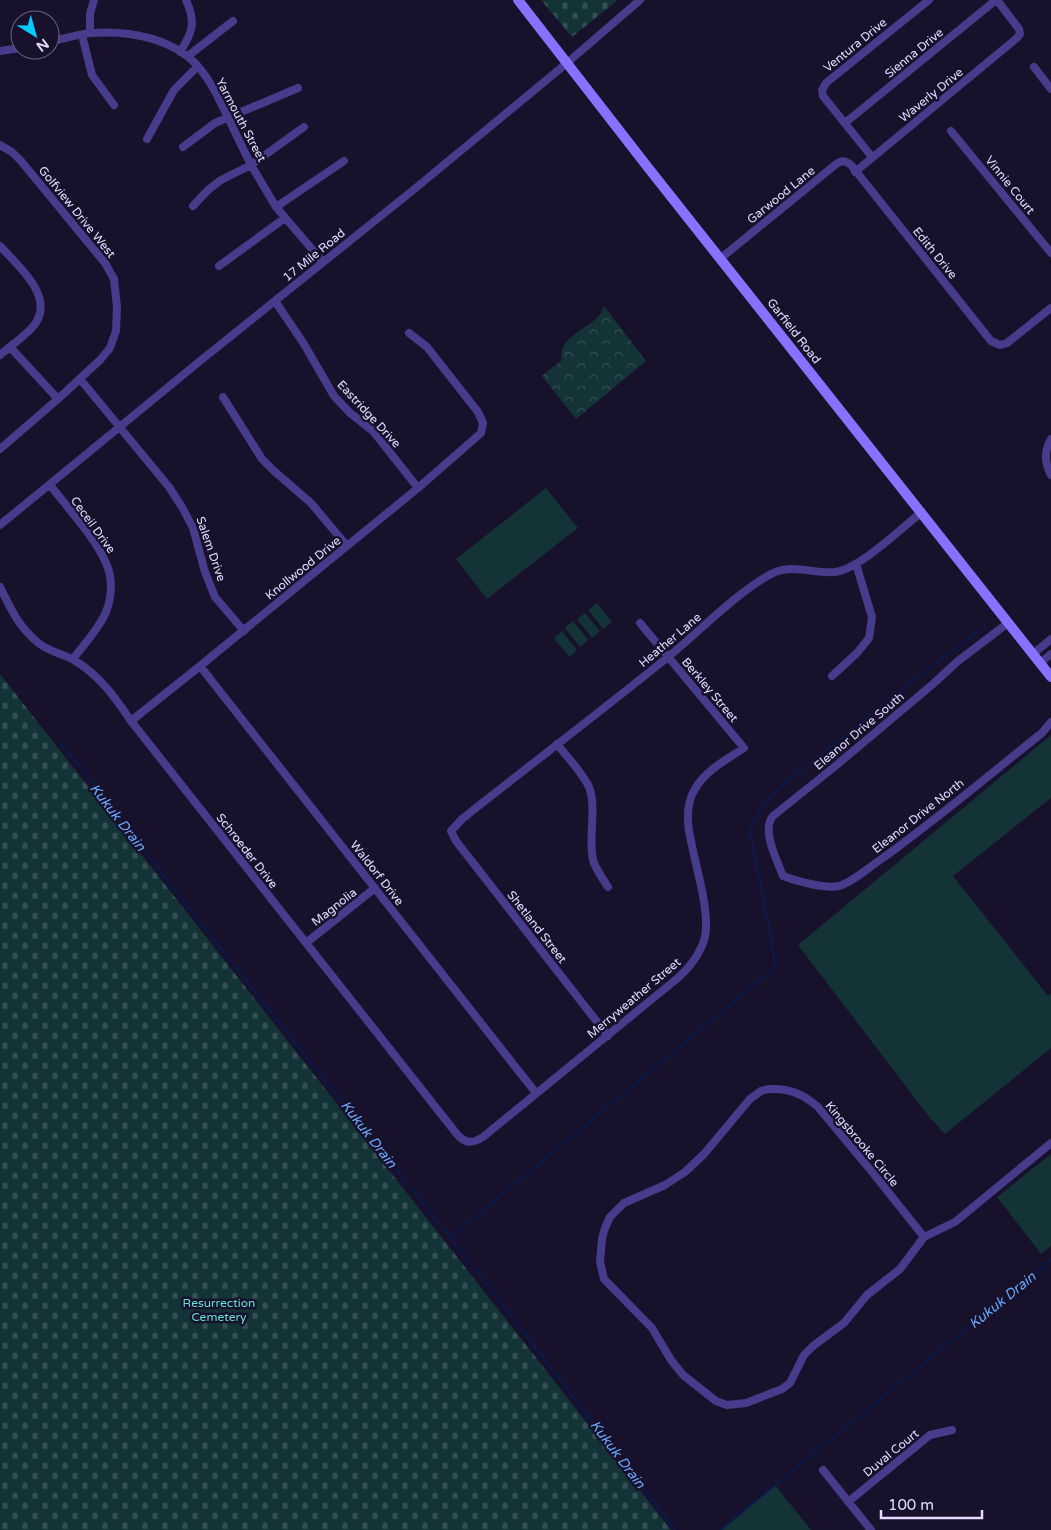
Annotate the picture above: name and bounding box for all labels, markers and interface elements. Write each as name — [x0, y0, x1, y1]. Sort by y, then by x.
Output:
north arrow — [10, 10, 60, 60]
street label: Ventura Drive — [820, 15, 890, 75]
street label: Sienna Drive — [882, 25, 946, 81]
text: N — [33, 35, 52, 55]
street label: Waverly Drive — [896, 65, 966, 125]
street label: Yarmouth Street — [213, 76, 269, 165]
street label: Vinnie Court — [982, 153, 1038, 217]
street label: Golfview Drive West — [36, 163, 119, 261]
street label: Garwood Lane — [744, 163, 818, 227]
street label: Edith Drive — [910, 224, 960, 282]
street label: 17 Mile Road — [280, 226, 348, 284]
street label: Garfield Road — [764, 296, 824, 366]
street label: Eastridge Drive — [334, 377, 404, 451]
street label: Ceceil Drive — [68, 494, 118, 556]
street label: Salem Drive — [193, 515, 229, 583]
street label: Knollwood Drive — [262, 533, 344, 603]
street label: Heather Lane — [636, 610, 704, 670]
street label: Berkley Street — [679, 655, 741, 725]
street label: Eleanor Drive South — [811, 689, 907, 773]
street label: Eleanor Drive North — [869, 776, 967, 856]
water label: Kukuk Drain — [86, 780, 150, 855]
street label: Schroeder Drive — [213, 811, 281, 891]
street label: Waldorf Drive — [347, 838, 407, 908]
street label: Magnolia — [309, 885, 359, 929]
street label: Shetland Street — [504, 888, 570, 966]
street label: Merryweather Street — [585, 955, 684, 1041]
water label: Kukuk Drain — [337, 1097, 401, 1172]
street label: Kingsbrooke Circle — [822, 1099, 902, 1189]
water label: Kukuk Drain — [966, 1268, 1039, 1332]
park label: Resurrection Cemetery — [183, 1296, 255, 1324]
water label: Kukuk Drain — [586, 1417, 649, 1492]
street label: Duval Court — [860, 1426, 922, 1480]
scale bar — [881, 1488, 982, 1520]
text: 100 m — [888, 1496, 934, 1514]

